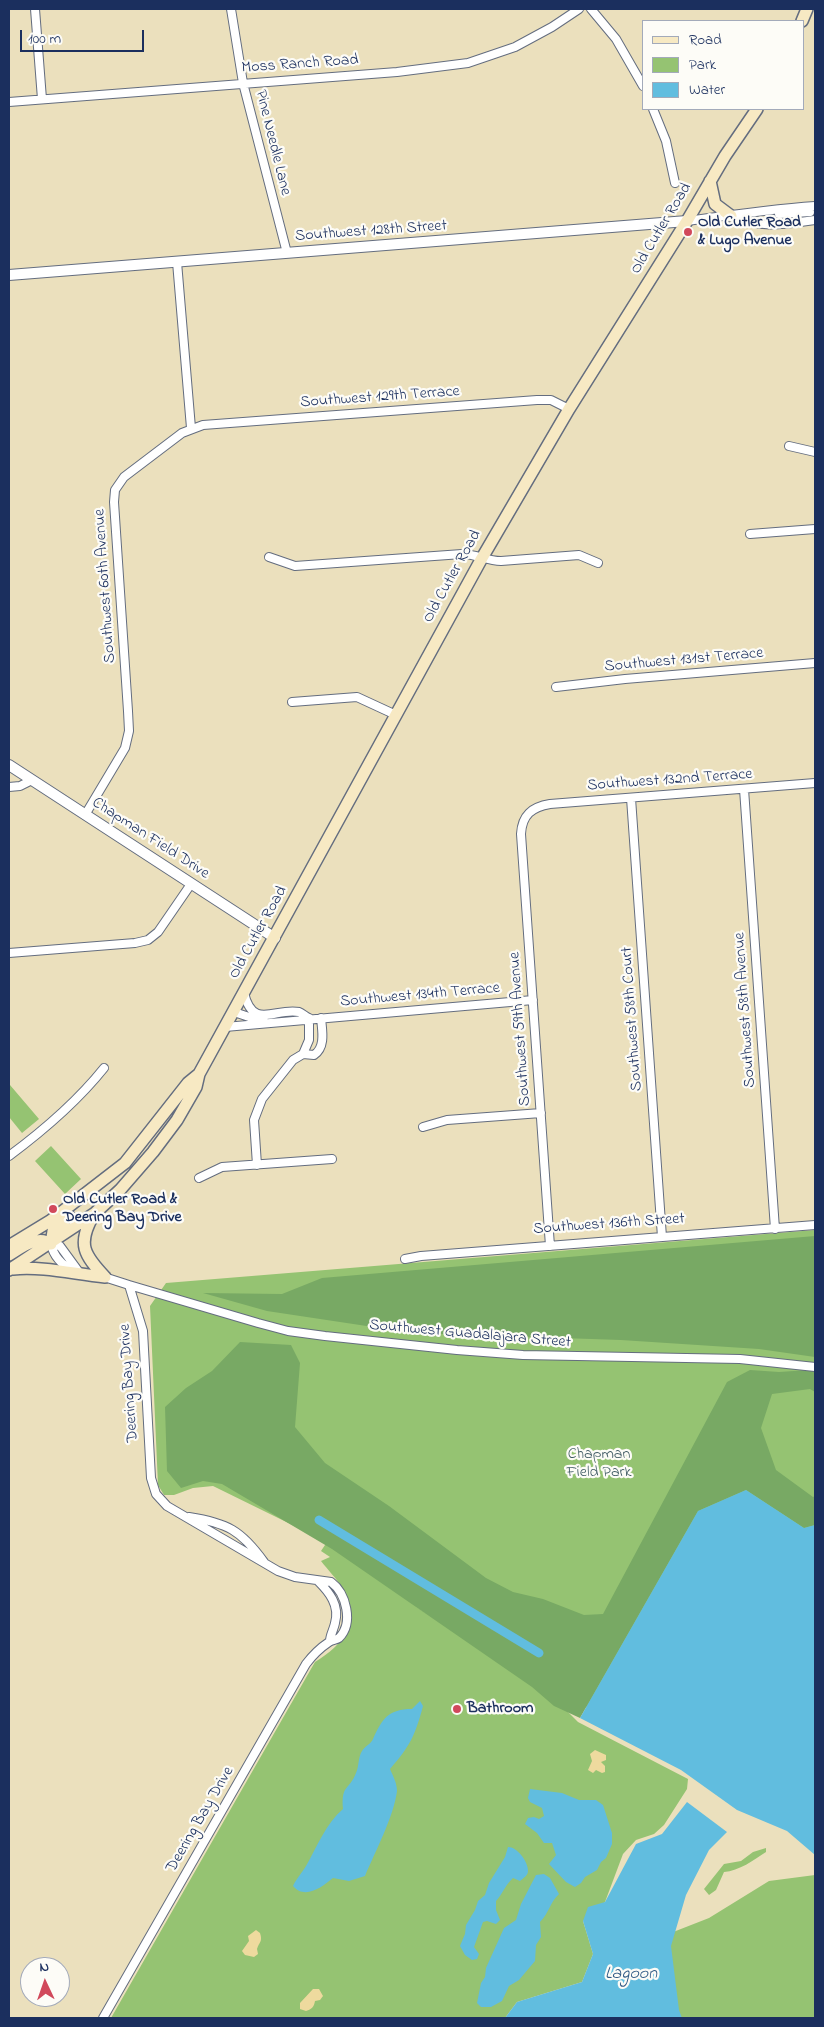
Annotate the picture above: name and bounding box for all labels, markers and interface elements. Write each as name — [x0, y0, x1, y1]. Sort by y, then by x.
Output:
scale bar — [22, 20, 146, 52]
legend — [642, 20, 804, 110]
text: 100 m — [28, 28, 61, 50]
text: Road — [689, 29, 722, 51]
street label: Moss Ranch Road — [241, 51, 359, 79]
text: Park — [689, 54, 716, 76]
text: Water — [689, 79, 725, 101]
street label: Pine Needle Lane — [250, 88, 294, 198]
street label: Old Cutler Road — [627, 180, 697, 278]
place label: Old Cutler Road & Lugo Avenue — [698, 213, 801, 251]
street label: Southwest 128th Street — [294, 217, 448, 247]
marker: Old Cutler Road & Lugo Avenue — [682, 226, 694, 238]
street label: Southwest 129th Terrace — [300, 383, 460, 413]
street label: Southwest 60th Avenue — [91, 508, 121, 664]
street label: Old Cutler Road — [420, 527, 486, 627]
street label: Southwest 131st Terrace — [604, 644, 764, 678]
street label: Southwest 132nd Terrace — [587, 766, 753, 796]
street label: Chapman Field Drive — [88, 794, 212, 884]
street label: Old Cutler Road — [226, 883, 292, 983]
street label: Southwest 58th Avenue — [731, 932, 761, 1088]
street label: Southwest 58th Court — [618, 946, 648, 1092]
street label: Southwest 59th Avenue — [506, 951, 536, 1107]
street label: Southwest 134th Terrace — [339, 979, 501, 1013]
place label: Old Cutler Road & Deering Bay Drive — [63, 1190, 182, 1228]
marker: Old Cutler Road & Deering Bay Drive — [47, 1203, 59, 1215]
street label: Southwest 136th Street — [533, 1210, 685, 1240]
street label: Southwest Guadalajara Street — [368, 1317, 572, 1353]
street label: Deering Bay Drive — [116, 1323, 144, 1443]
park label: Chapman Field Park — [566, 1445, 632, 1483]
place label: Bathroom — [467, 1699, 533, 1719]
marker: Bathroom — [451, 1703, 463, 1715]
street label: Deering Bay Drive — [163, 1764, 239, 1876]
north arrow — [20, 1957, 70, 2007]
text: N — [39, 1957, 50, 1978]
water label: Lagoon — [605, 1964, 657, 1986]

